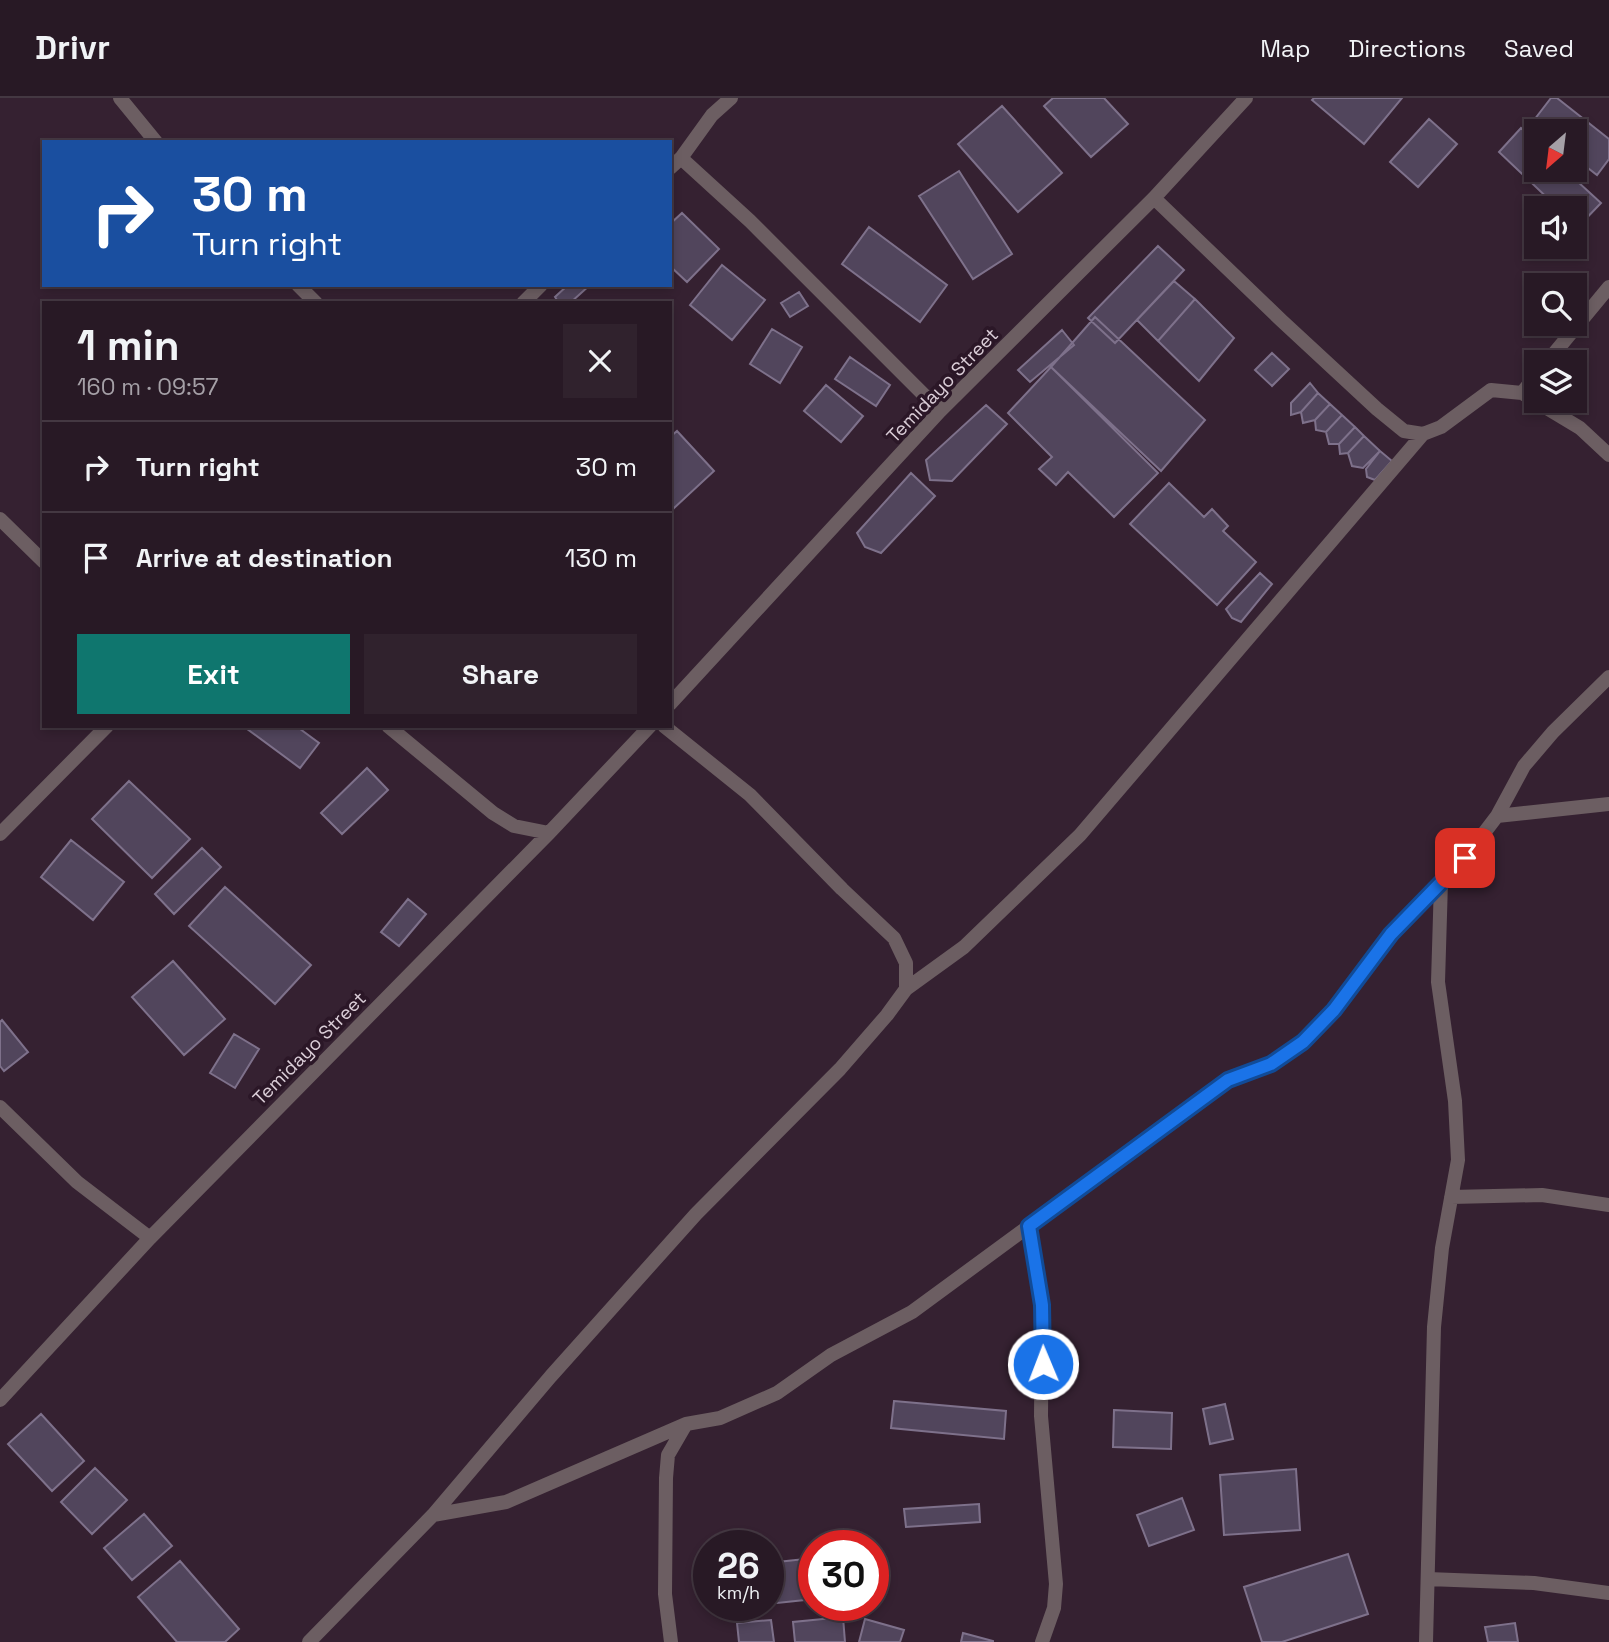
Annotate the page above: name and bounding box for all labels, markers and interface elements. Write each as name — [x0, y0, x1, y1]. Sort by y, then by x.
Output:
text: Drivr — [35, 27, 110, 69]
text: Map — [1260, 33, 1310, 64]
text: Directions — [1348, 33, 1466, 64]
text: Saved — [1504, 33, 1574, 64]
north arrow — [1524, 119, 1587, 182]
map controls — [1524, 119, 1587, 413]
text: 30 m — [192, 163, 308, 225]
icon: right — [77, 168, 168, 259]
button: sound — [1524, 196, 1587, 259]
text: Turn right — [192, 224, 342, 264]
button: search — [1524, 273, 1587, 336]
text: 1 min — [77, 319, 180, 372]
street label: Temidayo Street — [881, 322, 1004, 448]
button: close — [563, 324, 637, 398]
button: layers — [1524, 350, 1587, 413]
text: 160 m · 09:57 — [77, 372, 218, 402]
icon: right — [77, 448, 115, 486]
text: Turn right — [136, 450, 260, 484]
text: 30 m — [576, 450, 637, 484]
icon: arrive — [77, 539, 115, 577]
text: Arrive at destination — [136, 541, 393, 575]
text: 130 m — [565, 541, 637, 575]
button: Exit — [77, 634, 350, 714]
button: Share — [364, 634, 637, 714]
pin — [1435, 828, 1495, 888]
icon: arrive — [1446, 839, 1484, 877]
street label: Temidayo Street — [247, 986, 371, 1110]
position arrow — [1006, 1327, 1080, 1401]
speed limit sign: 30 — [798, 1530, 889, 1621]
text: 26 — [717, 1544, 760, 1588]
text: km/h — [717, 1581, 760, 1604]

